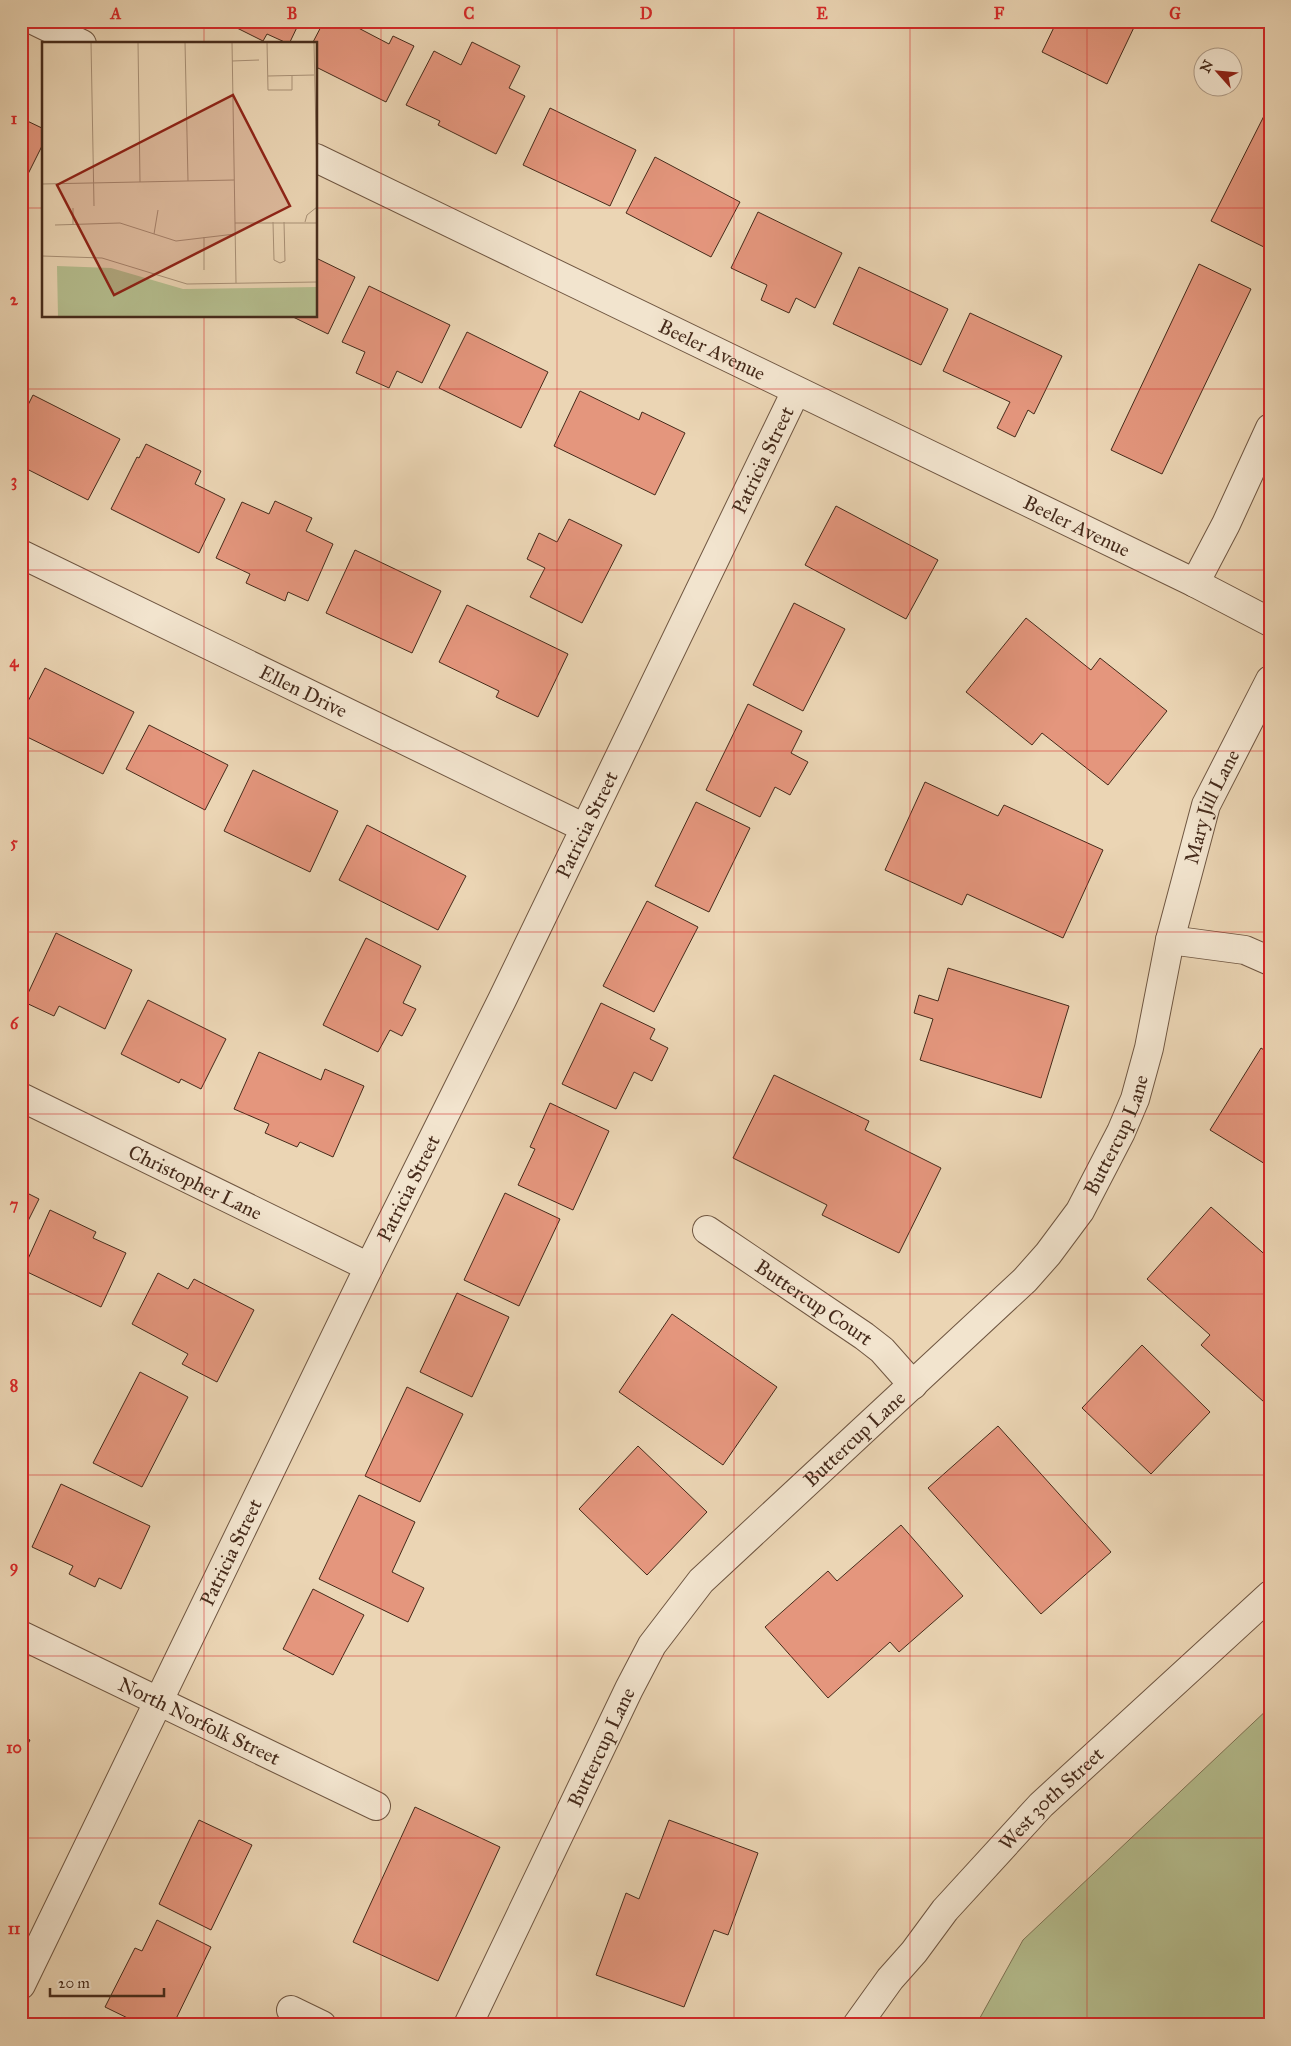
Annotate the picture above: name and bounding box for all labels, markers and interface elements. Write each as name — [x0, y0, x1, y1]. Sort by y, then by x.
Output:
text: A — [110, 4, 122, 23]
text: B — [287, 4, 297, 23]
text: C — [464, 4, 475, 23]
text: D — [640, 4, 653, 23]
text: E — [816, 4, 828, 23]
text: F — [994, 4, 1005, 23]
text: G — [1169, 4, 1181, 23]
inset map — [42, 42, 318, 318]
north arrow — [1194, 48, 1244, 98]
text: N — [1197, 57, 1217, 75]
text: 1 — [11, 109, 18, 128]
text: 2 — [10, 290, 19, 309]
street label: Beeler Avenue — [655, 314, 769, 385]
street label: Patricia Street — [727, 402, 799, 517]
text: 3 — [11, 471, 17, 491]
street label: Beeler Avenue — [1020, 490, 1134, 562]
text: 4 — [10, 652, 20, 672]
street label: Ellen Drive — [256, 660, 351, 723]
street label: Mary Jill Lane — [1179, 745, 1244, 867]
street label: Patricia Street — [551, 767, 623, 882]
text: 5 — [10, 833, 18, 852]
text: 6 — [10, 1014, 19, 1033]
street label: Buttercup Lane — [1078, 1072, 1153, 1199]
street label: Patricia Street — [372, 1131, 445, 1245]
street label: Christopher Lane — [125, 1139, 266, 1225]
text: 7 — [10, 1195, 19, 1214]
street label: Buttercup Court — [751, 1254, 878, 1350]
text: 8 — [10, 1376, 18, 1395]
street label: Buttercup Lane — [799, 1386, 910, 1492]
street label: Patricia Street — [195, 1495, 267, 1610]
text: 9 — [10, 1557, 18, 1577]
street label: North Norfolk Street — [115, 1672, 284, 1770]
street label: Buttercup Lane — [562, 1684, 640, 1811]
text: 10 — [6, 1738, 22, 1757]
street label: West 30th Street — [994, 1742, 1108, 1855]
text: 11 — [8, 1919, 21, 1938]
scale bar — [50, 1966, 164, 1998]
text: 20 m — [58, 1974, 90, 1992]

